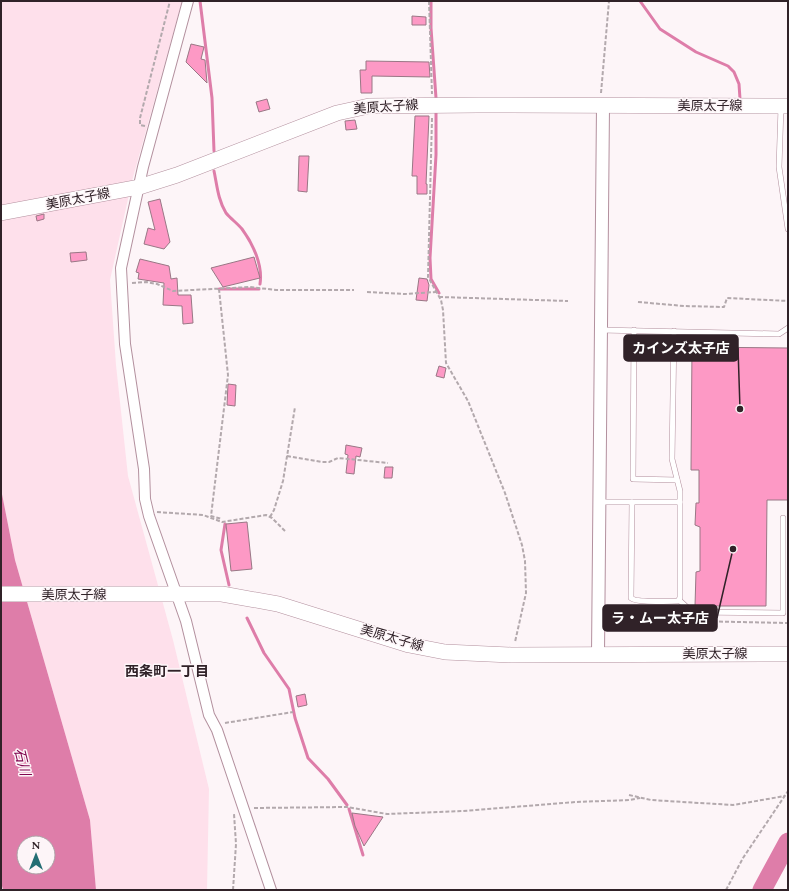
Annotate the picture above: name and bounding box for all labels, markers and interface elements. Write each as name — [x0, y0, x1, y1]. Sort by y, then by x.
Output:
street label: 美原太子線 — [353, 95, 419, 119]
street label: 美原太子線 — [677, 96, 743, 116]
street label: 美原太子線 — [44, 183, 112, 215]
callout: カインズ太子店 — [624, 335, 738, 361]
text: カインズ太子店 — [632, 338, 730, 359]
street label: 美原太子線 — [41, 585, 107, 605]
callout: ラ・ムー太子店 — [603, 605, 717, 631]
text: ラ・ムー太子店 — [611, 608, 709, 629]
street label: 美原太子線 — [358, 619, 426, 657]
street label: 美原太子線 — [682, 644, 748, 664]
district label: 西条町一丁目 — [125, 661, 209, 682]
water label: 石川 — [8, 746, 36, 780]
north arrow — [16, 835, 56, 875]
text: N — [32, 837, 41, 854]

